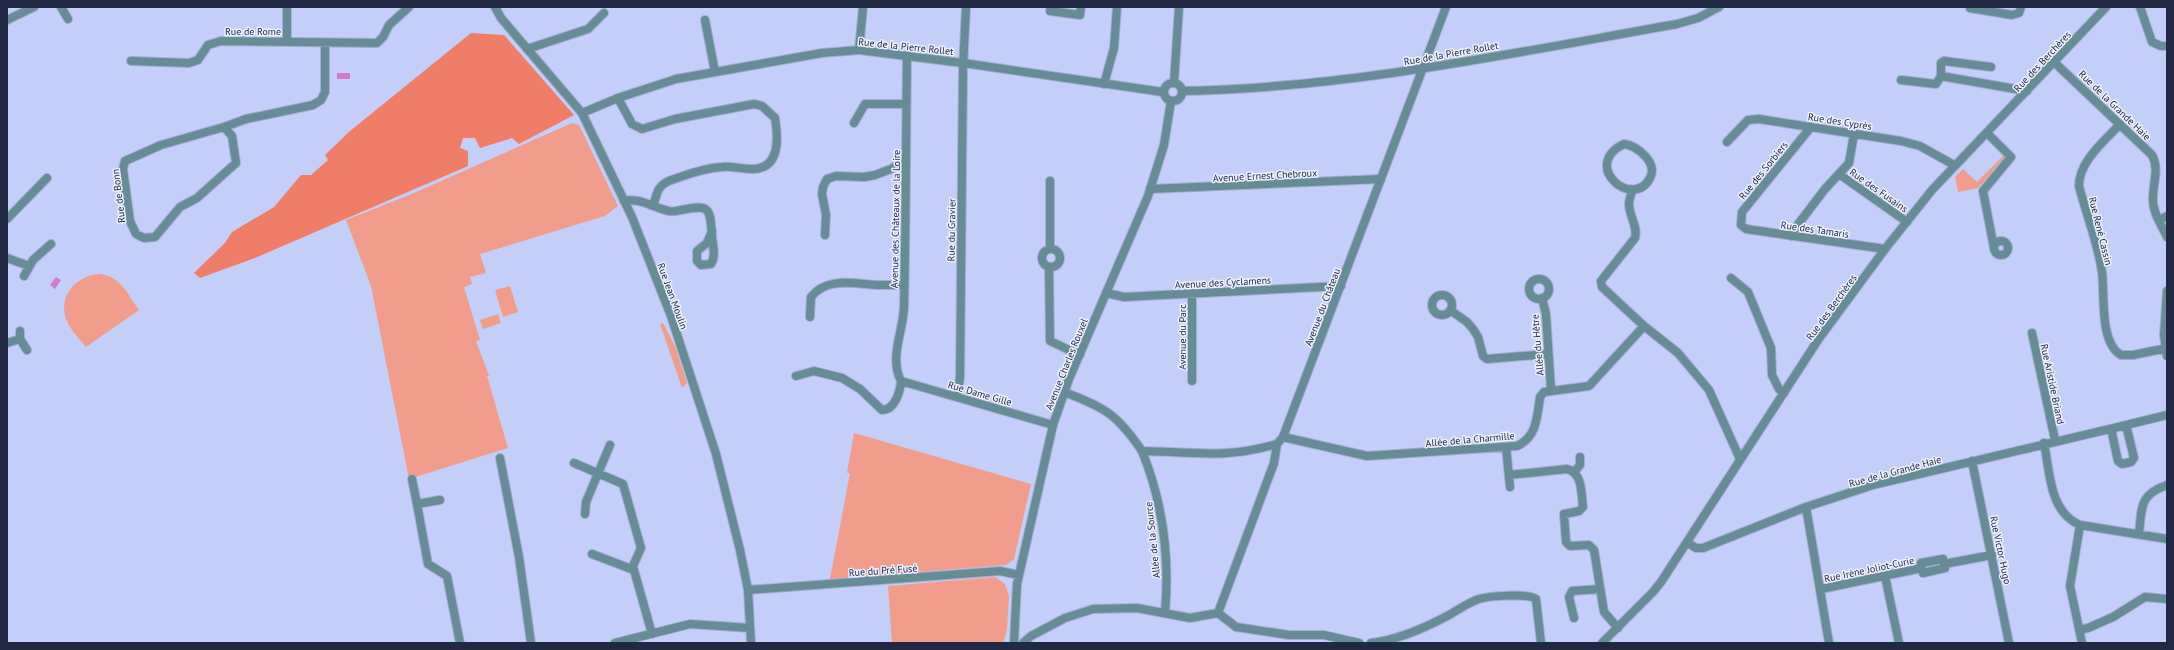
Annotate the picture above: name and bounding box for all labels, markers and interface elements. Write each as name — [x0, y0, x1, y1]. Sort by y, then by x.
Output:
street label: Rue de Rome — [225, 25, 281, 38]
street label: Rue des Berchères — [2011, 28, 2074, 94]
street label: Rue de la Pierre Rollet — [858, 35, 955, 58]
street label: Rue de la Pierre Rollet — [1403, 39, 1500, 68]
street label: Rue de la Grande Haie — [2076, 68, 2153, 143]
street label: Rue des Cyprès — [1807, 110, 1873, 133]
street label: Rue des Sorbiers — [1736, 139, 1791, 202]
street label: Avenue des Châteaux de la Loire — [888, 150, 903, 288]
street label: Rue des Fusains — [1847, 165, 1910, 215]
street label: Avenue Ernest Chebroux — [1213, 166, 1318, 185]
street label: Rue de Bonn — [109, 168, 128, 224]
street label: Rue René Cassin — [2086, 196, 2115, 267]
street label: Rue du Gravier — [944, 198, 959, 262]
street label: Rue des Tamaris — [1780, 218, 1850, 241]
street label: Rue Jean Moulin — [654, 261, 691, 331]
street label: Avenue du Château — [1302, 266, 1343, 348]
street label: Rue des Berchères — [1803, 272, 1860, 343]
street label: Avenue des Cyclamens — [1175, 273, 1271, 292]
street label: Avenue du Parc — [1176, 304, 1189, 370]
street label: Allée du Hêtre — [1528, 314, 1547, 376]
street label: Avenue Charles Rouxel — [1042, 317, 1091, 412]
street label: Rue Aristide Briand — [2038, 343, 2067, 425]
street label: Rue Dame Gille — [946, 378, 1013, 409]
street label: Allée de la Charmille — [1425, 429, 1515, 450]
street label: Rue de la Grande Haie — [1847, 453, 1943, 490]
street label: Allée de la Source — [1142, 501, 1163, 579]
street label: Rue Victor Hugo — [1987, 515, 2014, 585]
street label: Rue Irène Joliot-Curie — [1823, 554, 1915, 585]
street label: Rue du Pré Fusé — [848, 562, 918, 579]

